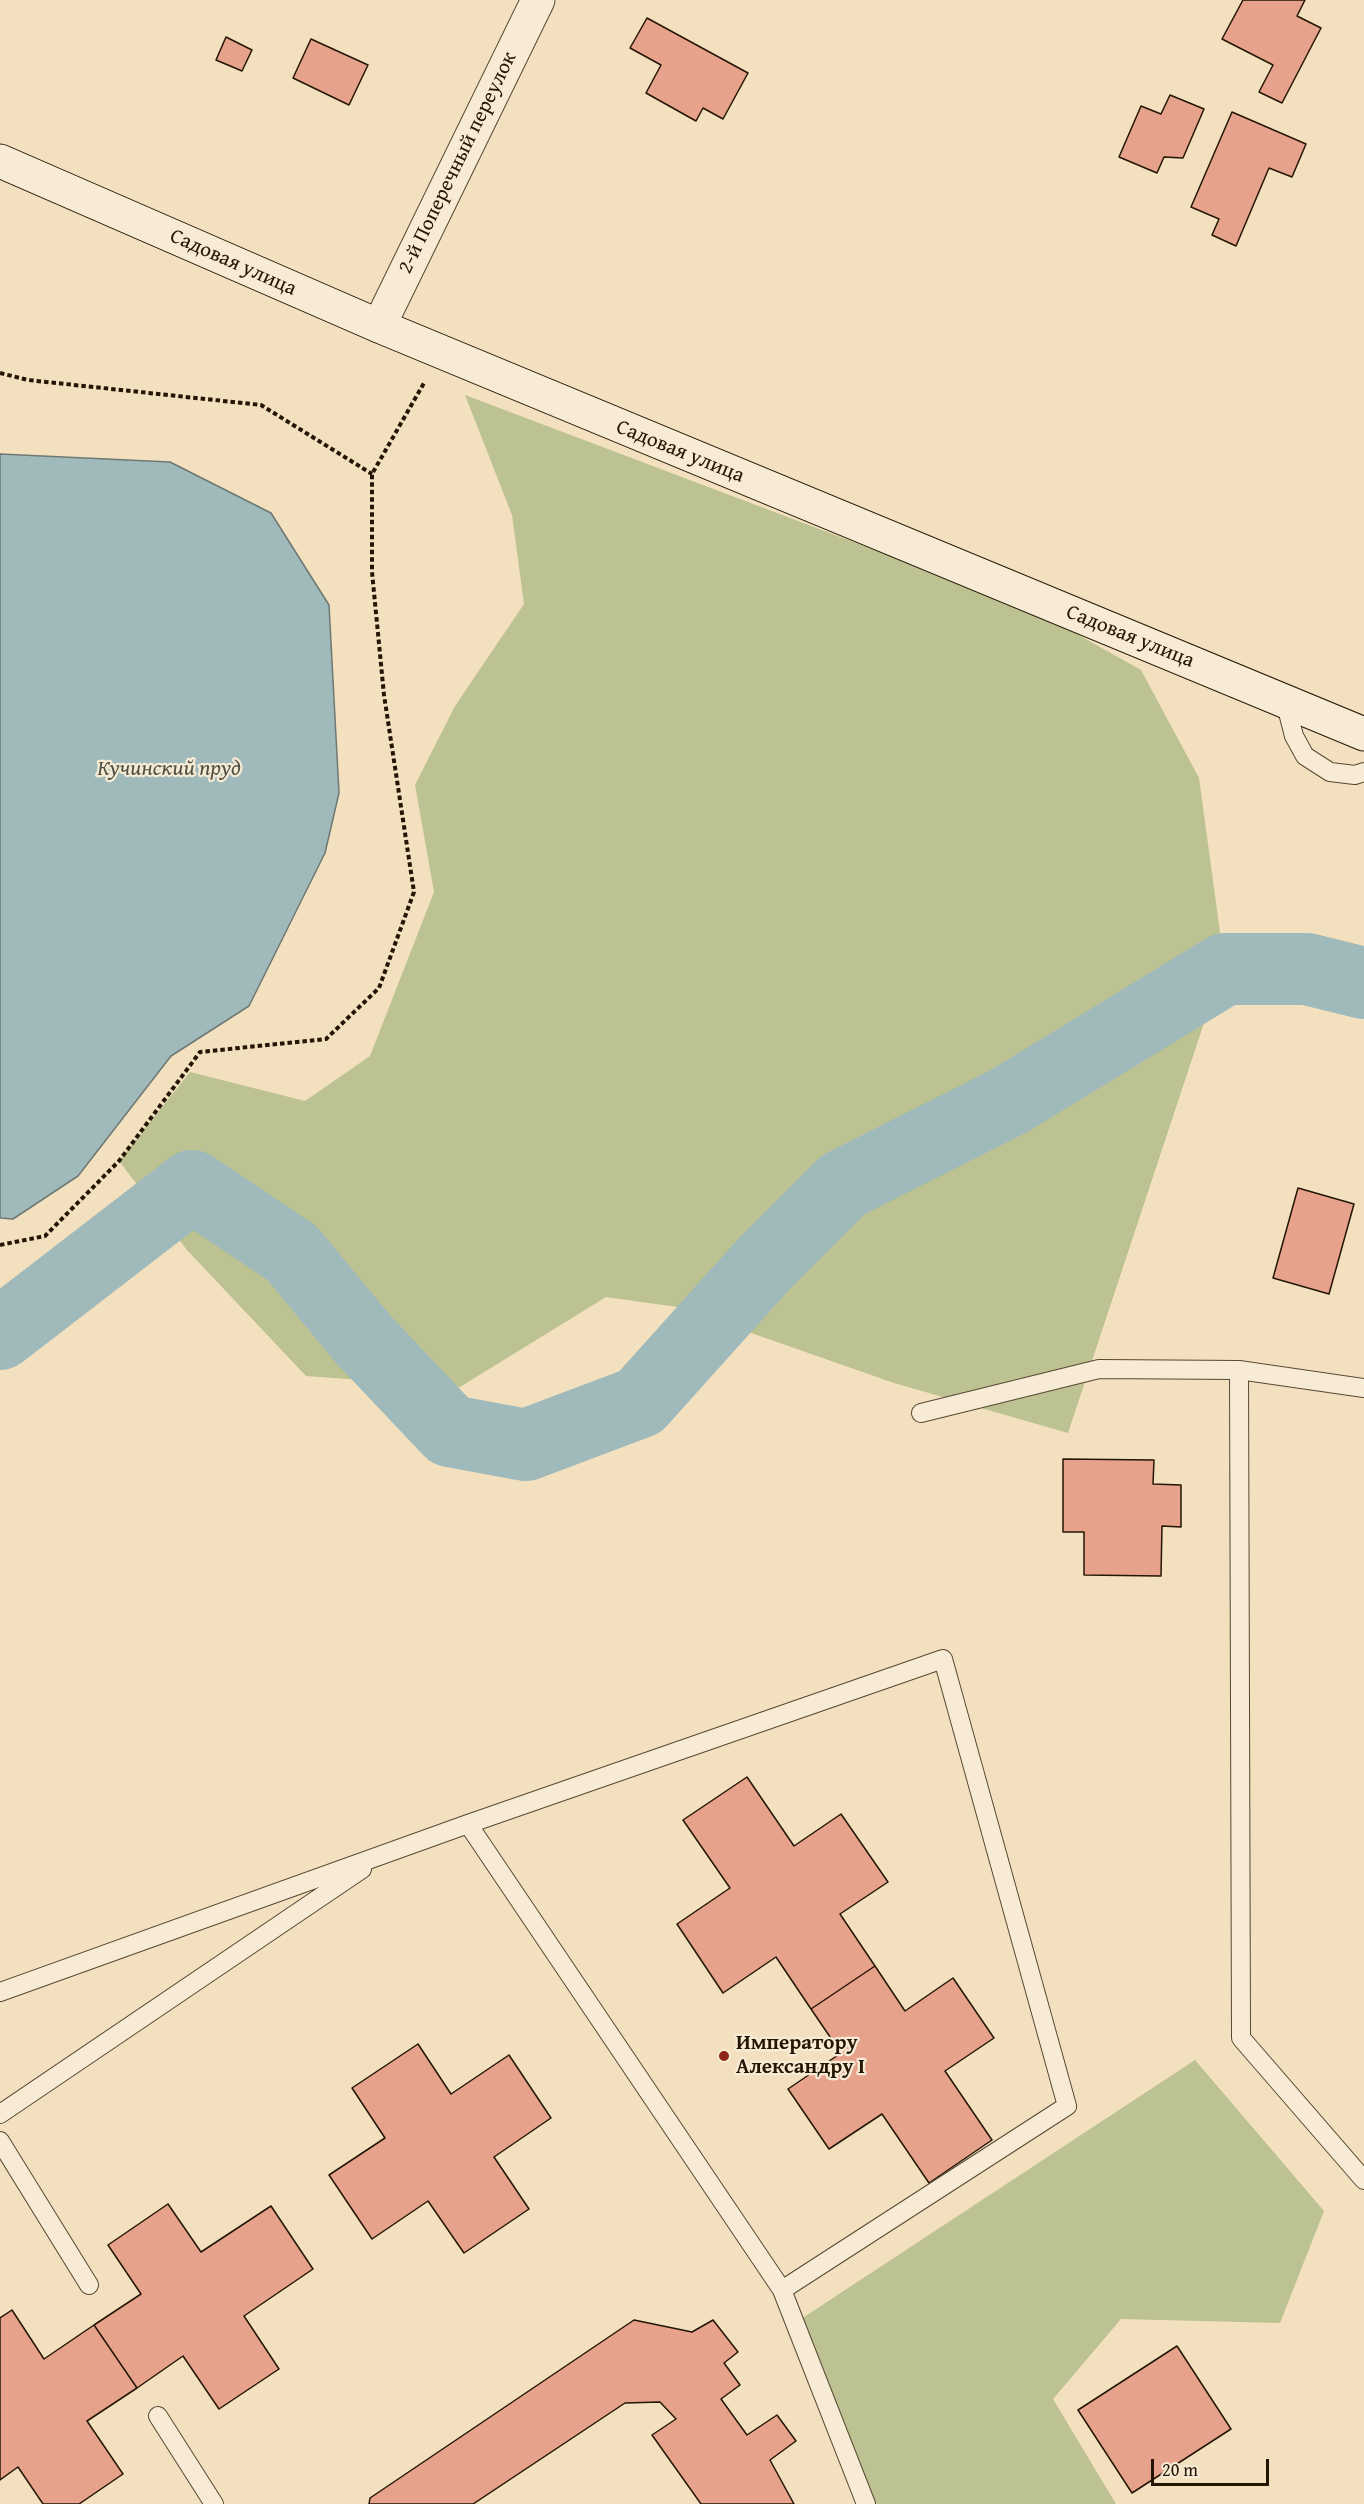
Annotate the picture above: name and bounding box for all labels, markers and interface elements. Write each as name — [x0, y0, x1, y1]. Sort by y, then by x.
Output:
street label: 2-й Поперечный переулок — [393, 48, 523, 278]
street label: Садовая улица — [166, 224, 300, 302]
street label: Садовая улица — [612, 415, 748, 489]
street label: Садовая улица — [1062, 600, 1198, 674]
water label: Кучинский пруд — [97, 756, 241, 782]
place label: Императору Александру I — [736, 2031, 865, 2081]
marker: Императору Александру I — [717, 2049, 731, 2063]
scale bar — [1154, 2447, 1272, 2485]
text: 20 m — [1162, 2456, 1198, 2483]

